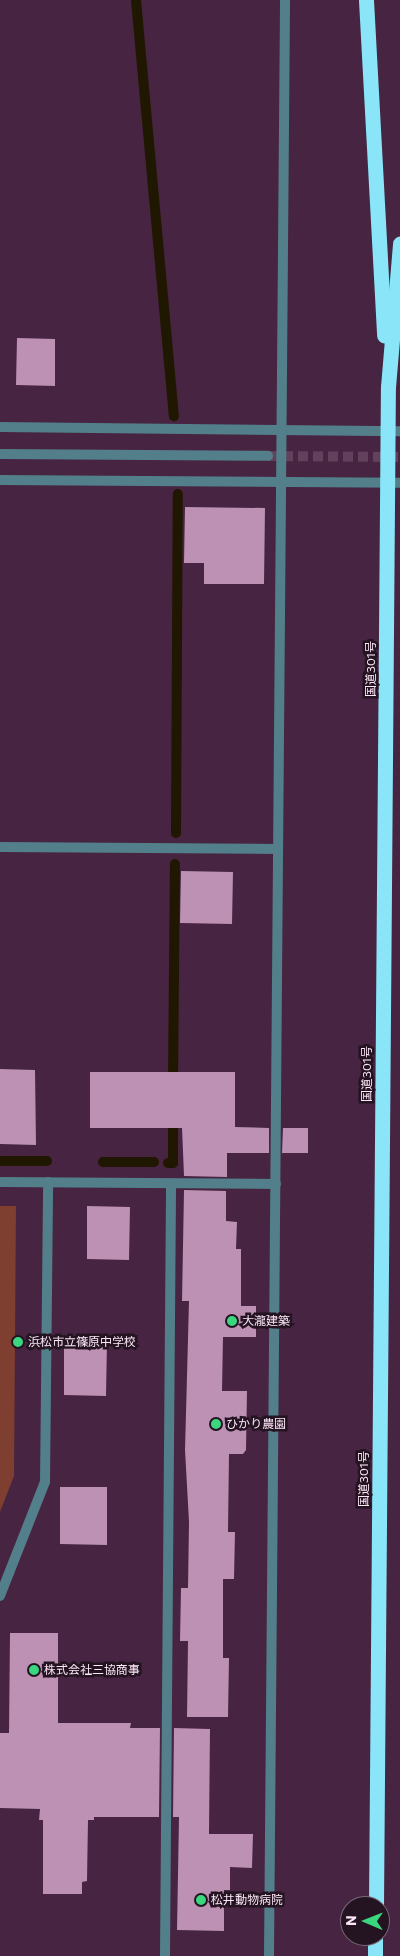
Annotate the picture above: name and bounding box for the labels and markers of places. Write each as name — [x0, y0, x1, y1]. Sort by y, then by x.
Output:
place label: 大瀧建築 — [242, 1314, 290, 1328]
marker: 大瀧建築 — [226, 1315, 238, 1327]
place label: 浜松市立篠原中学校 — [28, 1335, 136, 1349]
marker: 浜松市立篠原中学校 — [12, 1336, 24, 1348]
place label: ひかり農園 — [226, 1417, 286, 1431]
marker: ひかり農園 — [210, 1418, 222, 1430]
place label: 株式会社三協商事 — [44, 1663, 140, 1677]
marker: 株式会社三協商事 — [28, 1664, 40, 1676]
place label: 松井動物病院 — [211, 1893, 283, 1907]
marker: 松井動物病院 — [195, 1894, 207, 1906]

